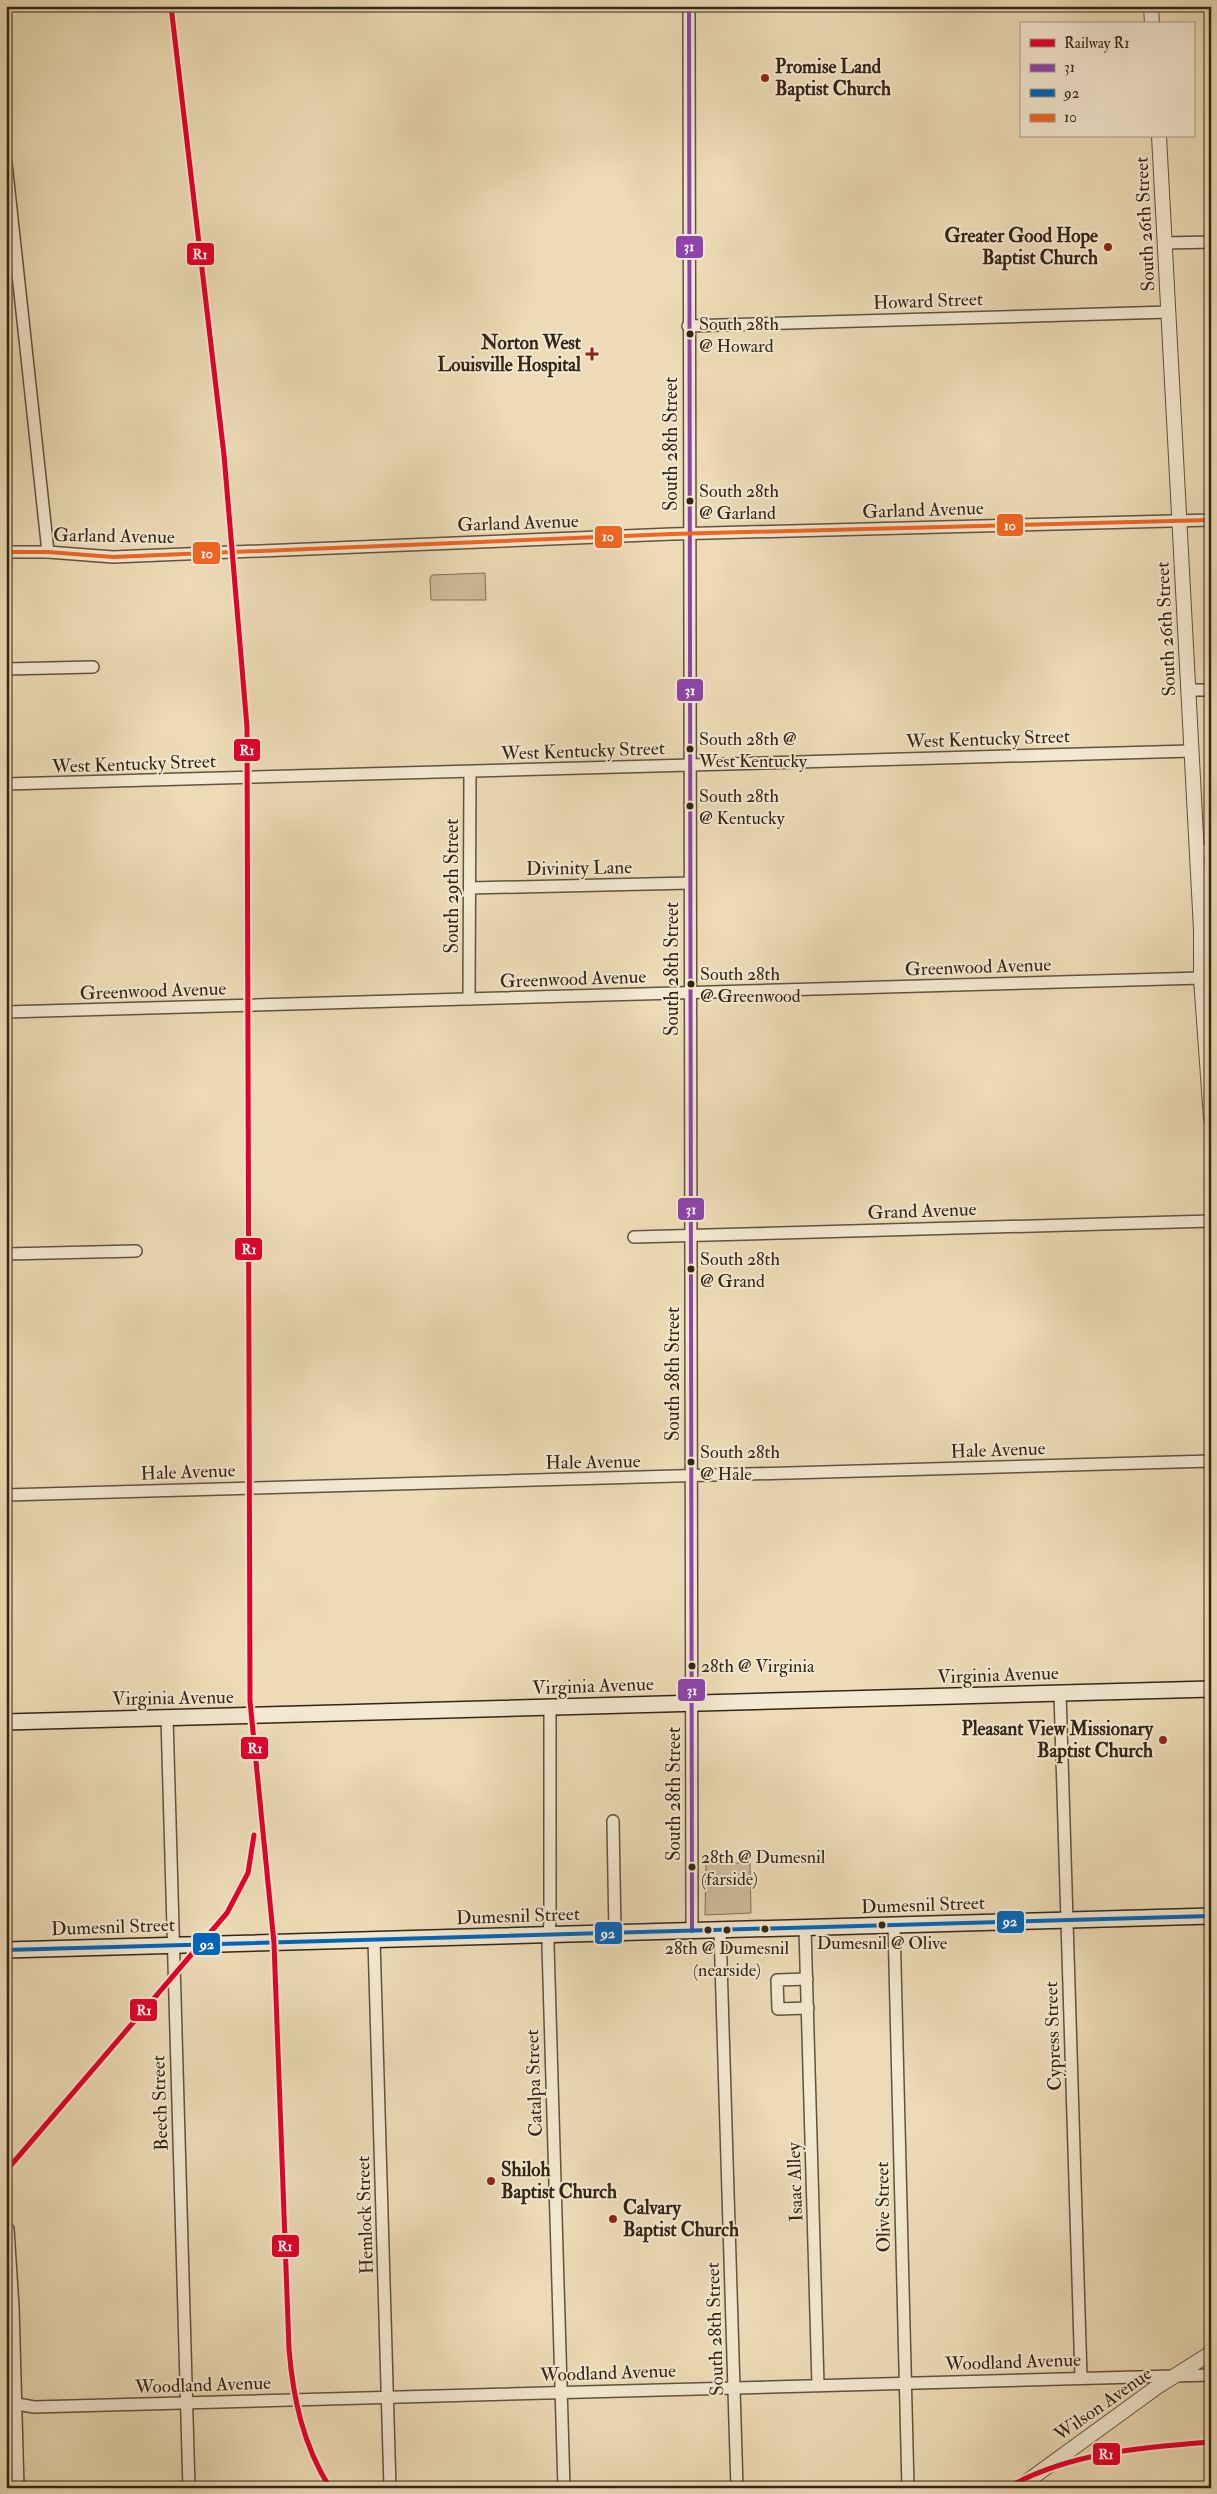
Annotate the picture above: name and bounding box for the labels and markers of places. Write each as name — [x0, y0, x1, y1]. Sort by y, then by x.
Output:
place label: Promise Land Baptist Church — [775, 55, 891, 102]
marker: Promise Land Baptist Church — [759, 72, 771, 84]
place label: Greater Good Hope Baptist Church — [944, 224, 1098, 271]
marker: Greater Good Hope Baptist Church — [1102, 241, 1114, 253]
place label: South 28th @ Howard — [699, 313, 779, 358]
marker: South 28th @ Howard — [685, 329, 695, 339]
place label: Norton West Louisville Hospital — [437, 331, 582, 378]
marker: Norton West Louisville Hospital — [585, 347, 599, 361]
place label: South 28th @ Garland — [699, 480, 779, 525]
marker: South 28th @ Garland — [685, 496, 695, 506]
place label: South 28th @ West Kentucky — [698, 728, 808, 773]
marker: South 28th @ West Kentucky — [685, 744, 695, 754]
place label: South 28th @ Kentucky — [699, 785, 786, 830]
marker: South 28th @ Kentucky — [685, 801, 695, 811]
place label: South 28th @ Greenwood — [700, 963, 801, 1008]
marker: South 28th @ Greenwood — [686, 979, 696, 989]
place label: South 28th @ Grand — [700, 1248, 780, 1293]
marker: South 28th @ Grand — [686, 1264, 696, 1274]
place label: South 28th @ Hale — [700, 1441, 780, 1486]
marker: South 28th @ Hale — [686, 1457, 696, 1467]
place label: 28th @ Virginia — [701, 1655, 815, 1678]
marker: 28th @ Virginia — [687, 1661, 697, 1671]
place label: Pleasant View Missionary Baptist Church — [962, 1717, 1154, 1764]
marker: Pleasant View Missionary Baptist Church — [1157, 1734, 1169, 1746]
place label: 28th @ Dumesnil (farside) — [701, 1846, 826, 1891]
marker: 28th @ Dumesnil (farside) — [687, 1862, 697, 1872]
marker: Dumesnil @ Olive — [877, 1920, 887, 1930]
unlabelled marker — [760, 1924, 770, 1934]
unlabelled marker — [703, 1925, 713, 1935]
marker: 28th @ Dumesnil (nearside) — [722, 1925, 732, 1935]
place label: Dumesnil @ Olive — [817, 1932, 948, 1955]
place label: 28th @ Dumesnil (nearside) — [665, 1937, 790, 1982]
place label: Shiloh Baptist Church — [501, 2158, 617, 2205]
marker: Shiloh Baptist Church — [485, 2175, 497, 2187]
place label: Calvary Baptist Church — [623, 2196, 739, 2243]
marker: Calvary Baptist Church — [607, 2213, 619, 2225]

